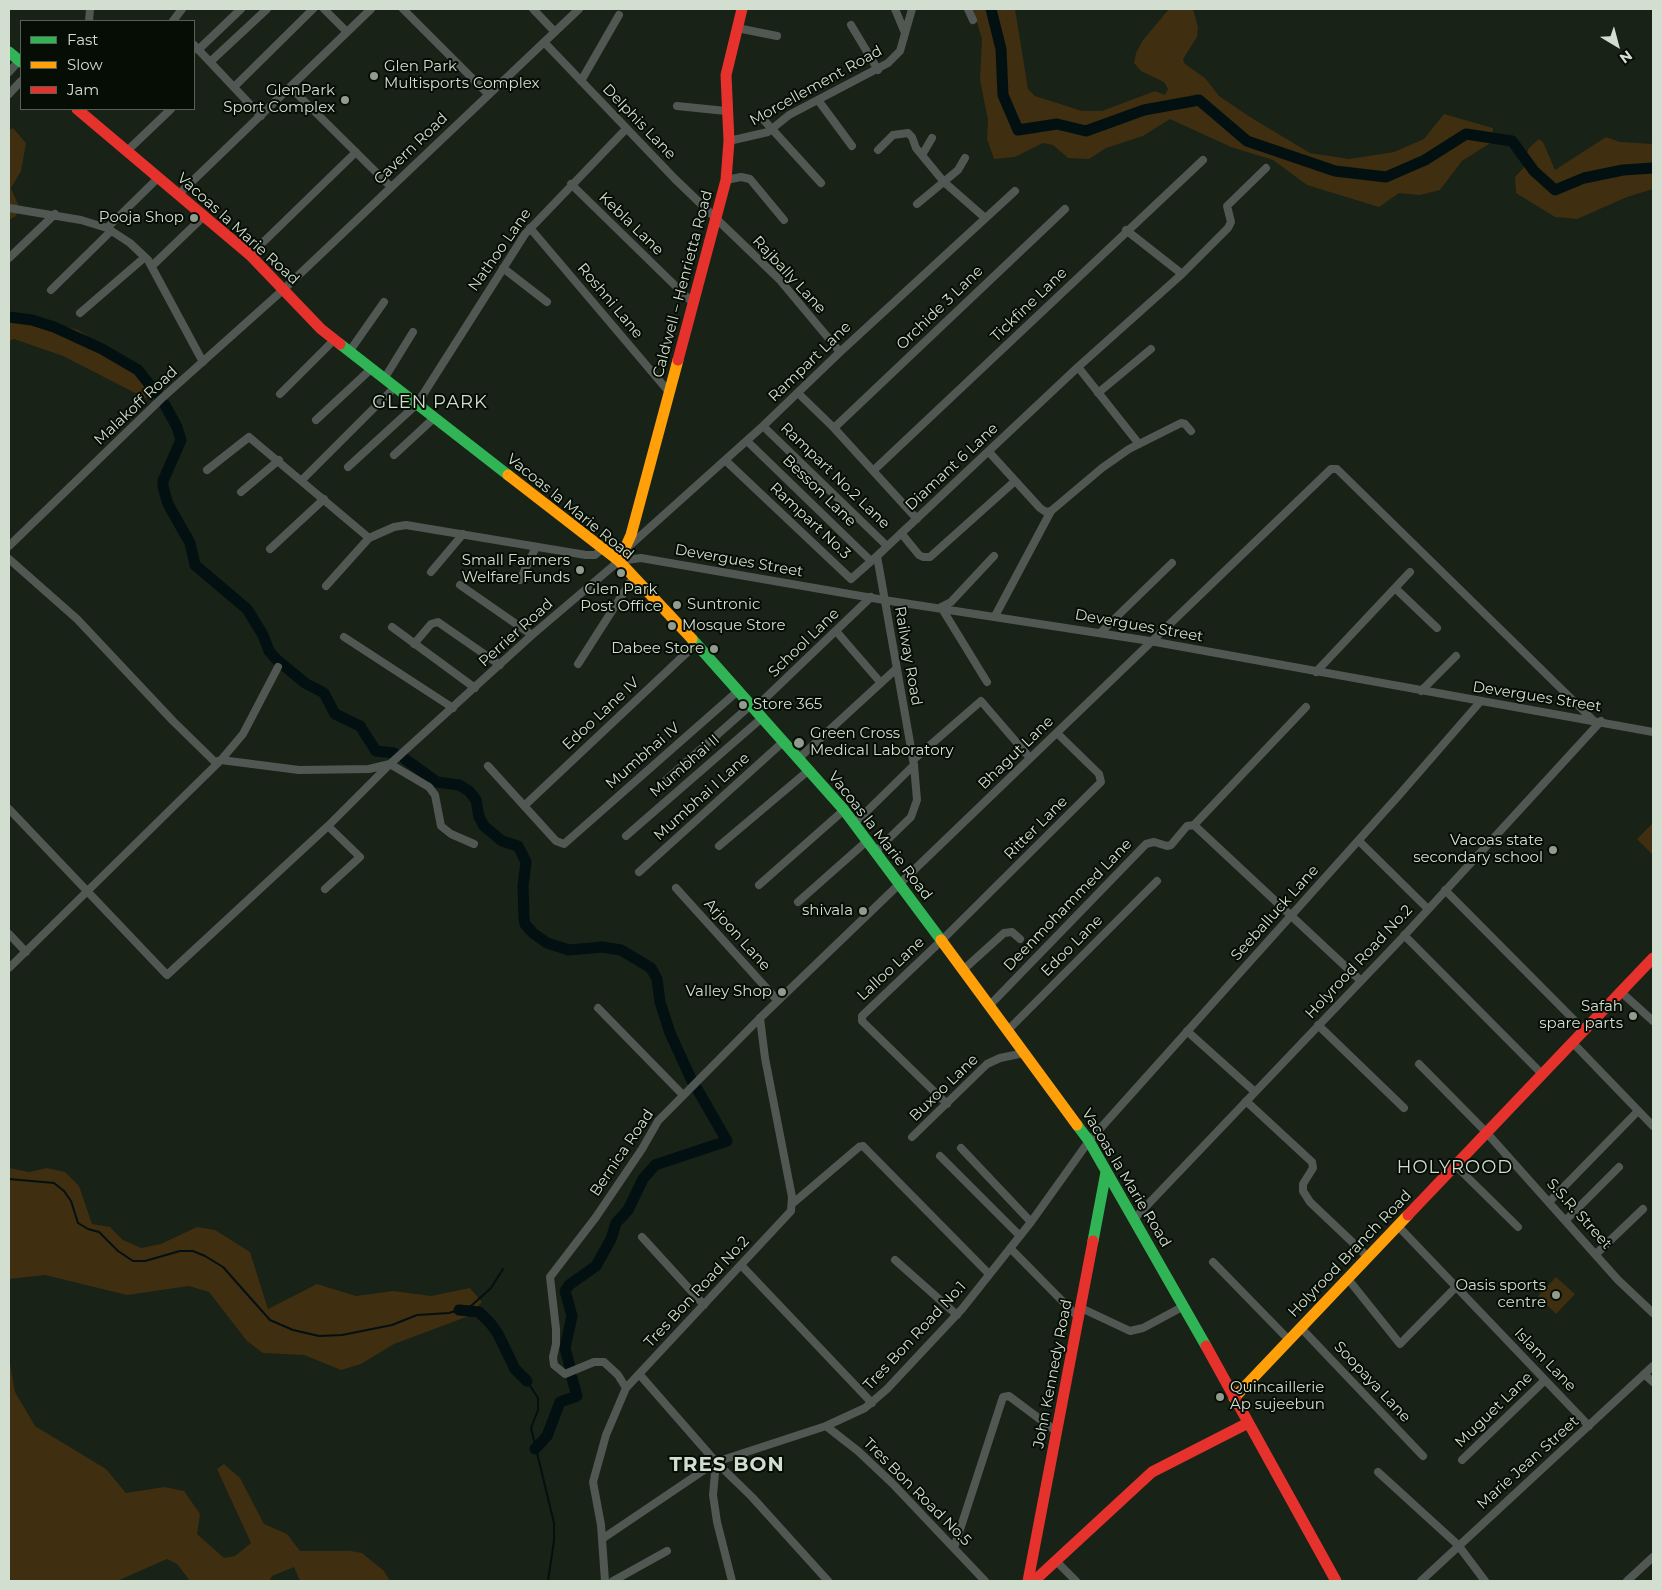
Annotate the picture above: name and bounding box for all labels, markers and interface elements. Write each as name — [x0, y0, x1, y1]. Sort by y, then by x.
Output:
legend — [20, 20, 195, 110]
north arrow — [1592, 20, 1642, 70]
text: Fast — [67, 30, 98, 49]
street label: Morcellement Road — [747, 42, 885, 130]
text: N — [1616, 46, 1636, 68]
text: Slow — [67, 55, 103, 74]
place label: Glen Park Multisports Complex — [384, 58, 540, 93]
marker: Glen Park Multisports Complex — [368, 70, 380, 82]
text: Jam — [67, 80, 99, 99]
street label: Delphis Lane — [598, 81, 680, 163]
place label: GlenPark Sport Complex — [223, 82, 335, 117]
marker: GlenPark Sport Complex — [339, 94, 351, 106]
street label: Cavern Road — [370, 109, 452, 189]
street label: Vacoas la Marie Road — [173, 169, 303, 289]
street label: Caldwell – Henrietta Road — [649, 188, 717, 380]
street label: Kebla Lane — [595, 189, 667, 259]
street label: Nathoo Lane — [465, 205, 535, 295]
place label: Pooja Shop — [99, 209, 184, 227]
marker: Pooja Shop — [188, 212, 200, 224]
street label: Rajbally Lane — [748, 232, 830, 318]
street label: Roshni Lane — [573, 260, 647, 342]
street label: Orchide 3 Lane — [893, 262, 987, 354]
street label: Tickfine Lane — [987, 264, 1071, 346]
street label: Rampart Lane — [765, 318, 855, 406]
street label: Malakoff Road — [91, 363, 181, 449]
district label: GLEN PARK — [371, 392, 489, 414]
street label: Rampart No.2 Lane — [777, 419, 893, 533]
street label: Diamant 6 Lane — [902, 419, 1002, 515]
street label: Vacoas la Marie Road — [503, 450, 637, 564]
street label: Besson Lane — [778, 451, 860, 531]
street label: Rampart No.3 — [766, 479, 854, 563]
street label: Devergues Street — [673, 541, 805, 581]
place label: Small Farmers Welfare Funds — [462, 552, 570, 587]
marker: Small Farmers Welfare Funds — [574, 564, 586, 576]
marker: Glen Park Post Office — [615, 567, 627, 579]
place label: Glen Park Post Office — [580, 581, 662, 616]
street label: Perrier Road — [475, 595, 557, 671]
place label: Suntronic — [687, 596, 760, 614]
marker: Suntronic — [671, 599, 683, 611]
street label: School Lane — [765, 605, 843, 681]
street label: Railway Road — [890, 605, 926, 707]
street label: Devergues Street — [1073, 606, 1205, 646]
place label: Mosque Store — [682, 617, 786, 635]
marker: Mosque Store — [666, 620, 678, 632]
place label: Dabee Store — [611, 640, 704, 658]
marker: Dabee Store — [708, 643, 720, 655]
street label: Edoo Lane IV — [559, 674, 643, 754]
street label: Devergues Street — [1471, 678, 1603, 716]
place label: Store 365 — [753, 696, 822, 714]
marker: Store 365 — [737, 699, 749, 711]
street label: Bhagut Lane — [975, 713, 1057, 793]
street label: Mumbhai IV — [602, 719, 684, 793]
place label: Green Cross Medical Laboratory — [810, 725, 954, 760]
street label: Mumbhai II — [646, 731, 724, 801]
marker: Green Cross Medical Laboratory — [792, 736, 806, 750]
street label: Mumbhai I Lane — [650, 749, 754, 845]
street label: Vacoas la Marie Road — [824, 768, 936, 904]
street label: Ritter Lane — [1001, 793, 1071, 863]
place label: Vacoas state secondary school — [1413, 832, 1543, 867]
street label: Deenmohammed Lane — [1000, 835, 1136, 975]
marker: Vacoas state secondary school — [1547, 844, 1559, 856]
street label: Seeballuck Lane — [1227, 861, 1323, 965]
street label: Arjoon Lane — [700, 895, 774, 975]
street label: Holyrood Road No.2 — [1302, 901, 1416, 1023]
place label: shivala — [802, 902, 853, 920]
marker: shivala — [857, 905, 869, 917]
street label: Edoo Lane — [1037, 911, 1107, 981]
street label: Lalloo Lane — [854, 933, 928, 1005]
place label: Valley Shop — [685, 983, 772, 1001]
marker: Valley Shop — [776, 986, 788, 998]
place label: Safah spare parts — [1539, 998, 1623, 1033]
marker: Safah spare parts — [1627, 1010, 1639, 1022]
street label: Buxoo Lane — [906, 1051, 982, 1125]
street label: Vacoas la Marie Road — [1077, 1105, 1175, 1251]
street label: Bernica Road — [586, 1106, 658, 1200]
district label: HOLYROOD — [1396, 1157, 1514, 1179]
street label: S.S.R. Street — [1543, 1175, 1615, 1253]
street label: Holyrood Branch Road — [1285, 1187, 1415, 1321]
street label: Tres Bon Road No.2 — [641, 1233, 753, 1351]
place label: Oasis sports centre — [1455, 1277, 1546, 1312]
street label: Tres Bon Road No.1 — [860, 1278, 970, 1394]
marker: Oasis sports centre — [1550, 1289, 1562, 1301]
street label: John Kennedy Road — [1030, 1298, 1076, 1450]
street label: Islam Lane — [1510, 1324, 1580, 1396]
street label: Soopaya Lane — [1330, 1338, 1414, 1426]
street label: Muguet Lane — [1452, 1369, 1536, 1451]
place label: Quincaillerie Ap sujeebun — [1230, 1379, 1325, 1414]
marker: Quincaillerie Ap sujeebun — [1214, 1391, 1226, 1403]
street label: Marie Jean Street — [1473, 1413, 1583, 1513]
street label: Tres Bon Road No.5 — [859, 1434, 975, 1550]
district label: TRES BON — [668, 1453, 786, 1477]

